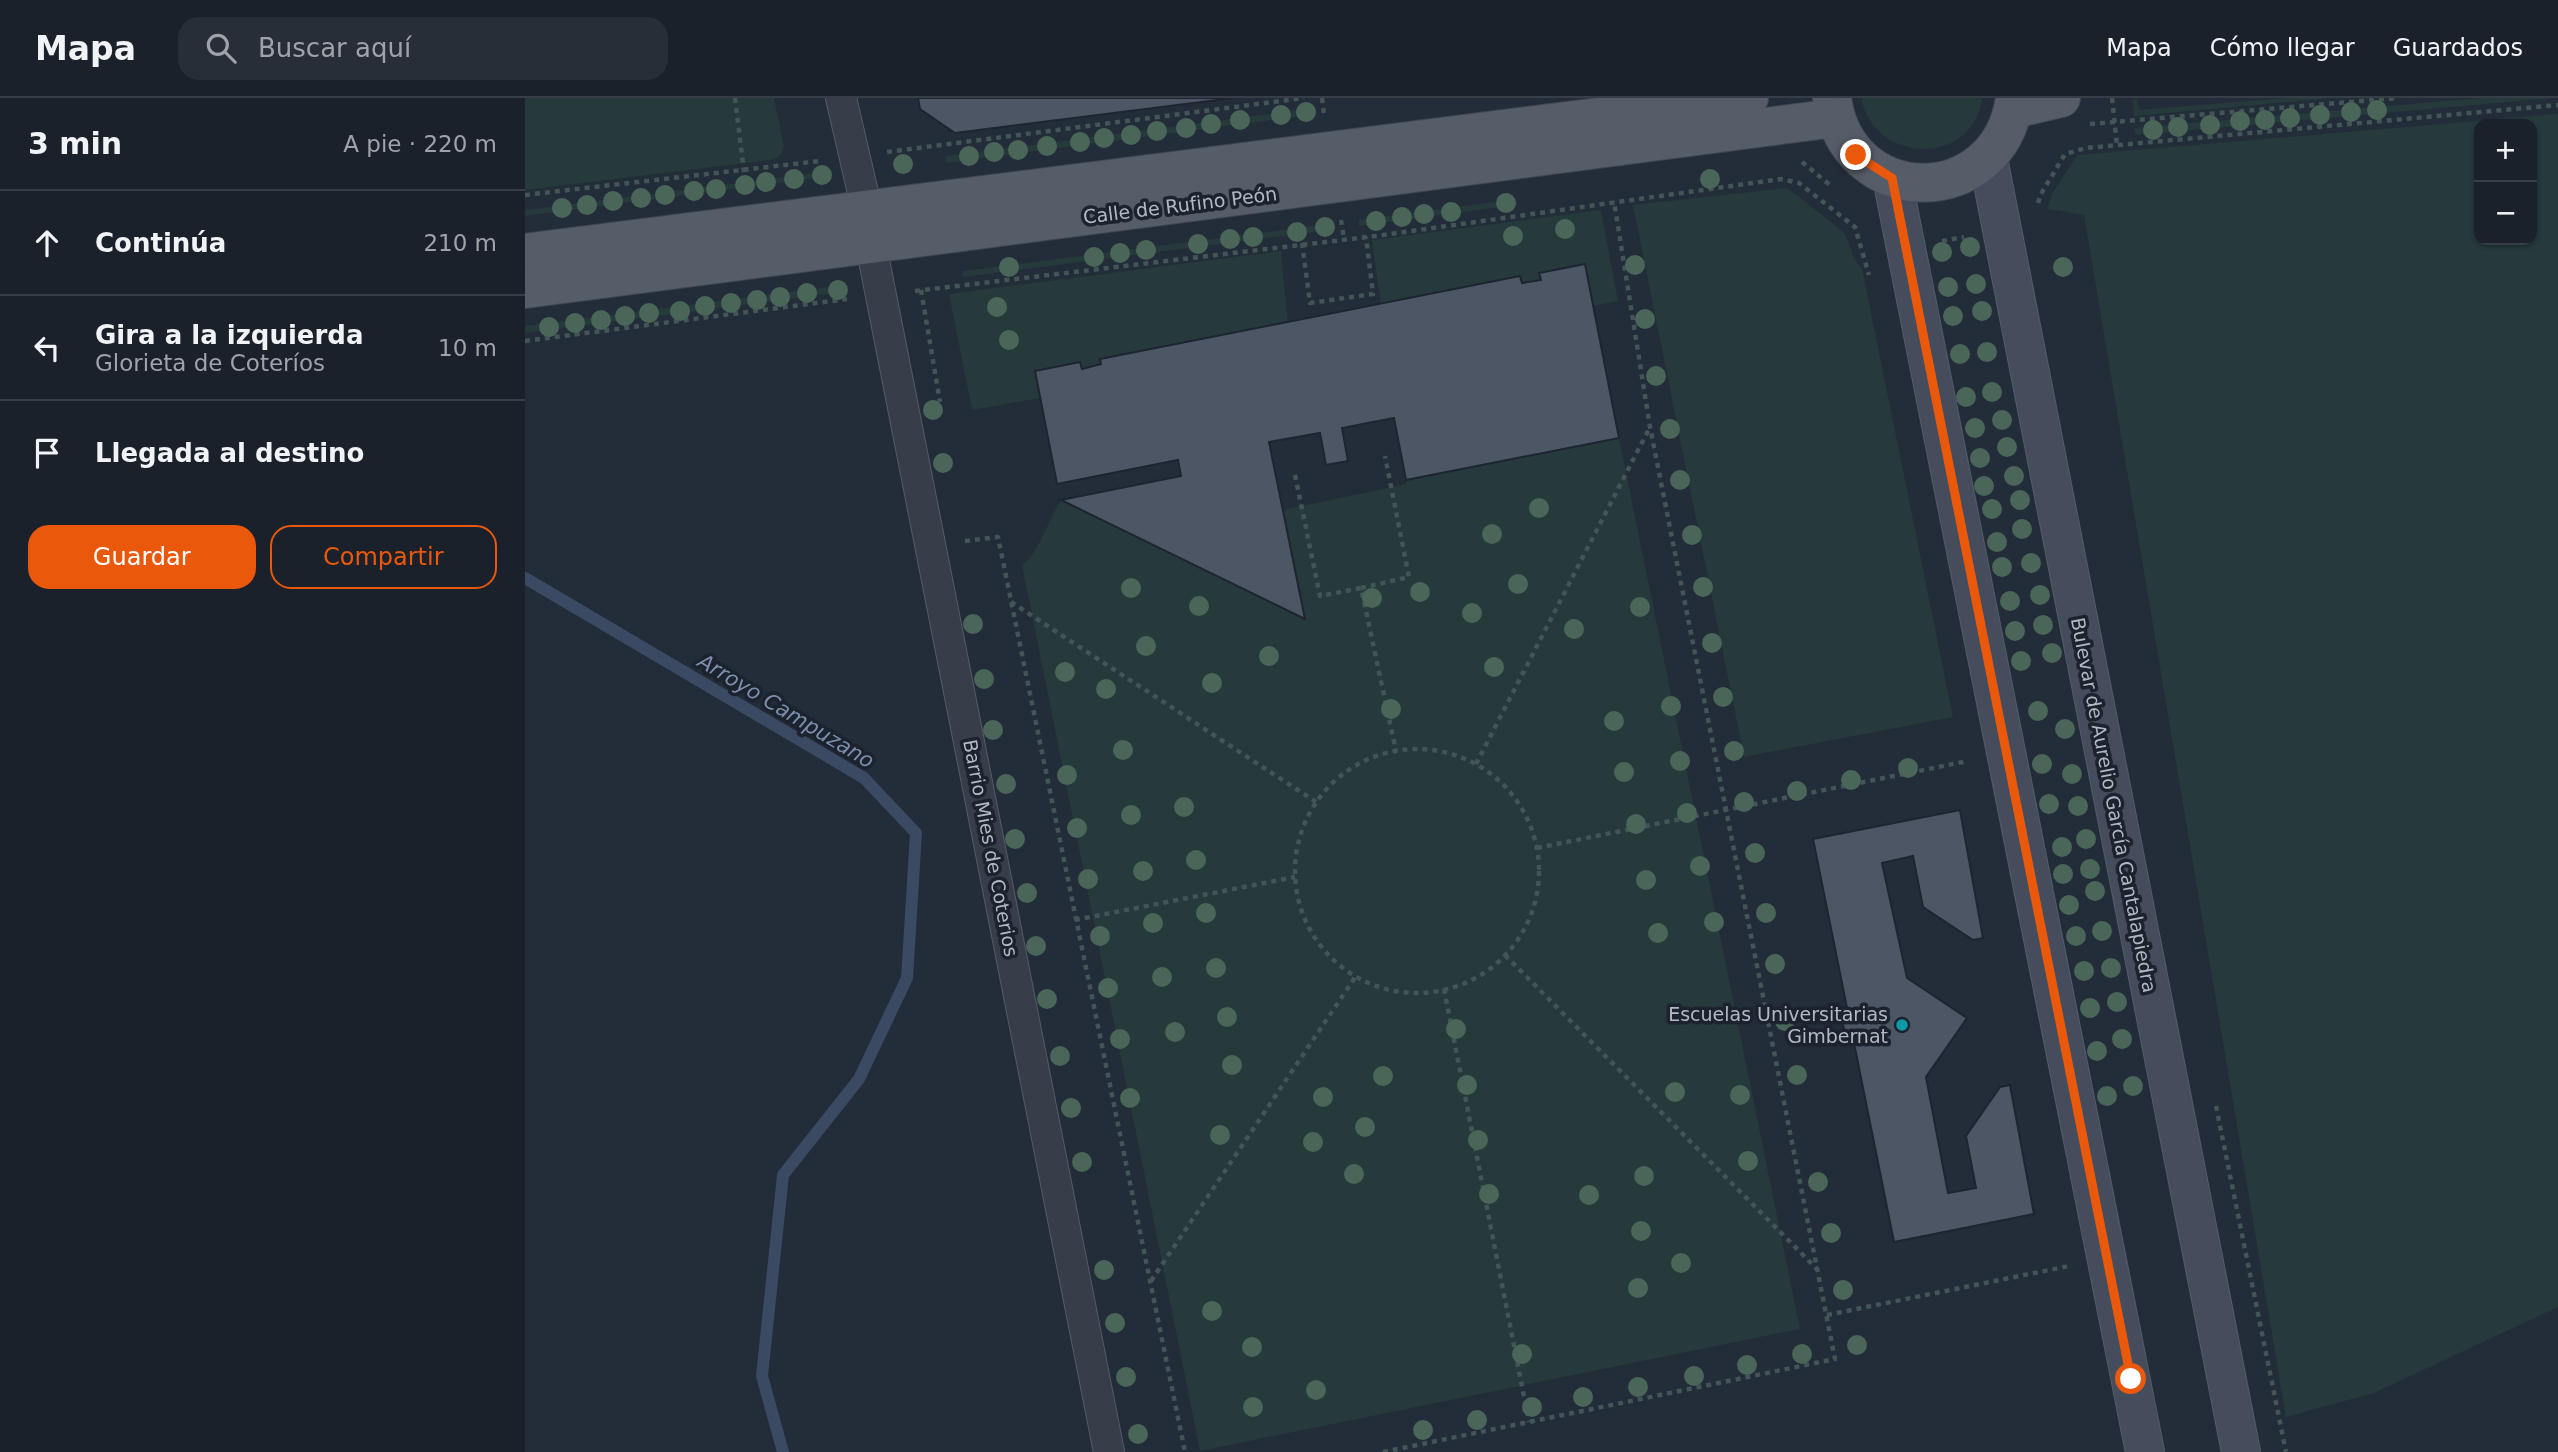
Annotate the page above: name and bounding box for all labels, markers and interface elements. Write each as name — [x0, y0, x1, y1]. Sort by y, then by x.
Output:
search box — [178, 17, 668, 80]
text: Mapa — [35, 29, 136, 68]
icon: search — [202, 29, 240, 67]
text: Buscar aquí — [258, 33, 411, 63]
text: Mapa — [2106, 34, 2172, 62]
text: Cómo llegar — [2210, 34, 2355, 62]
text: Guardados — [2393, 34, 2523, 62]
map controls — [2474, 119, 2537, 245]
button: + — [2474, 119, 2537, 182]
text: 3 min — [28, 126, 122, 161]
text: A pie · 220 m — [343, 131, 497, 157]
route end — [1840, 139, 1871, 170]
street label: Calle de Rufino Peón — [1082, 182, 1278, 228]
button: − — [2474, 182, 2537, 245]
icon: ahead — [28, 224, 66, 262]
text: Continúa — [95, 228, 226, 258]
text: 210 m — [423, 230, 497, 256]
text: Gira a la izquierda — [95, 320, 363, 350]
icon: left — [28, 329, 66, 367]
text: 10 m — [438, 335, 497, 361]
text: Glorieta de Coteríos — [95, 350, 325, 376]
icon: arrive — [28, 434, 66, 472]
text: Llegada al destino — [95, 438, 364, 468]
button: Guardar — [28, 525, 256, 589]
button: Compartir — [270, 525, 497, 589]
street label: Bulevar de Aurelio García Cantalapiedra — [2067, 616, 2161, 994]
water label: Arroyo Campuzano — [692, 648, 878, 773]
street label: Barrio Mies de Coterios — [959, 738, 1023, 958]
place label: Escuelas Universitarias Gimbernat — [1668, 1003, 1888, 1047]
marker: Escuelas Universitarias Gimbernat — [1894, 1017, 1910, 1033]
route start — [2115, 1363, 2146, 1394]

